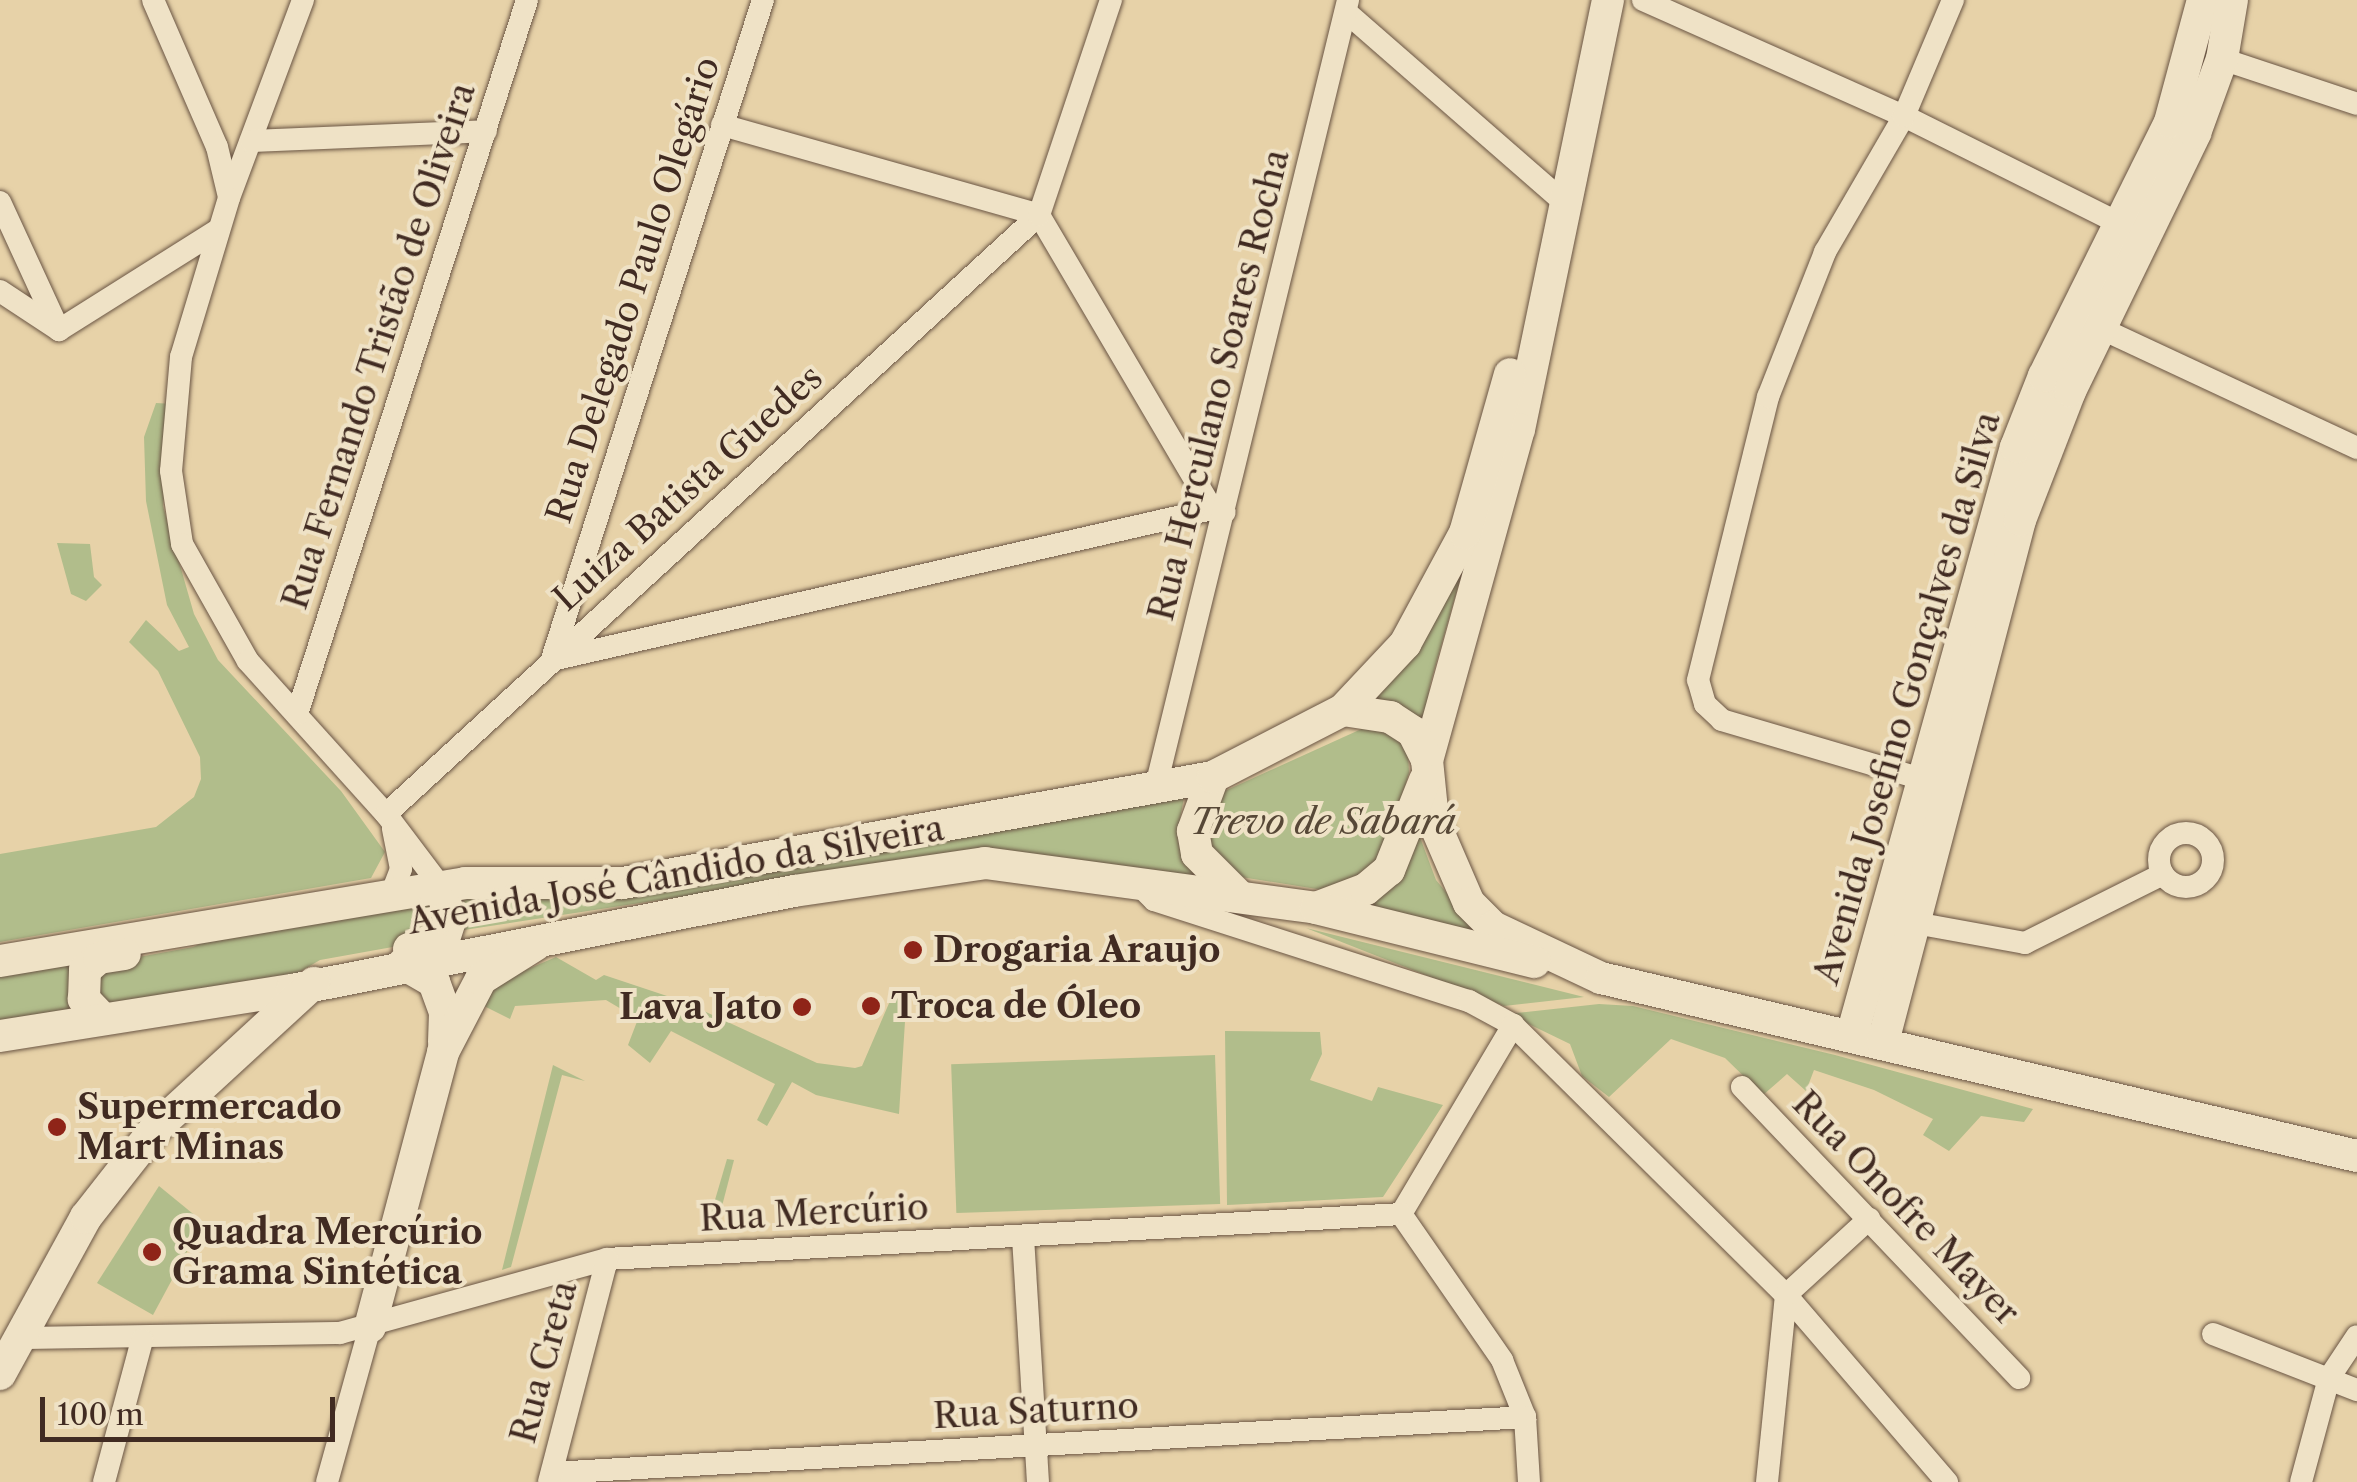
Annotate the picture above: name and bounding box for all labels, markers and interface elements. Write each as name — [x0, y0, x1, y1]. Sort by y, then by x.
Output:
street label: Rua Delegado Paulo Olegário — [538, 51, 728, 529]
street label: Rua Fernando Tristão de Oliveira — [274, 77, 484, 615]
street label: Rua Herculano Soares Rocha — [1140, 145, 1298, 625]
street label: Luiza Batista Guedes — [545, 356, 831, 620]
street label: Avenida Josefino Gonçalves da Silva — [1805, 407, 2009, 989]
park label: Trevo de Sabará — [1190, 801, 1456, 843]
street label: Avenida José Cândido da Silveira — [404, 807, 948, 943]
place label: Drogaria Araujo — [933, 929, 1222, 971]
marker: Drogaria Araujo — [902, 939, 924, 961]
place label: Troca de Óleo — [891, 985, 1142, 1027]
place label: Lava Jato — [619, 986, 782, 1028]
marker: Troca de Óleo — [860, 995, 882, 1017]
marker: Lava Jato — [791, 996, 813, 1018]
street label: Rua Onofre Mayer — [1784, 1082, 2028, 1334]
place label: Supermercado Mart Minas — [77, 1086, 342, 1168]
marker: Supermercado Mart Minas — [46, 1116, 68, 1138]
street label: Rua Mercúrio — [698, 1186, 930, 1240]
place label: Quadra Mercúrio Grama Sintética — [172, 1211, 483, 1293]
marker: Quadra Mercúrio Grama Sintética — [141, 1241, 163, 1263]
street label: Rua Creta — [502, 1276, 586, 1448]
scale bar — [45, 1377, 340, 1439]
street label: Rua Saturno — [932, 1385, 1140, 1437]
text: 100 m — [57, 1396, 144, 1433]

